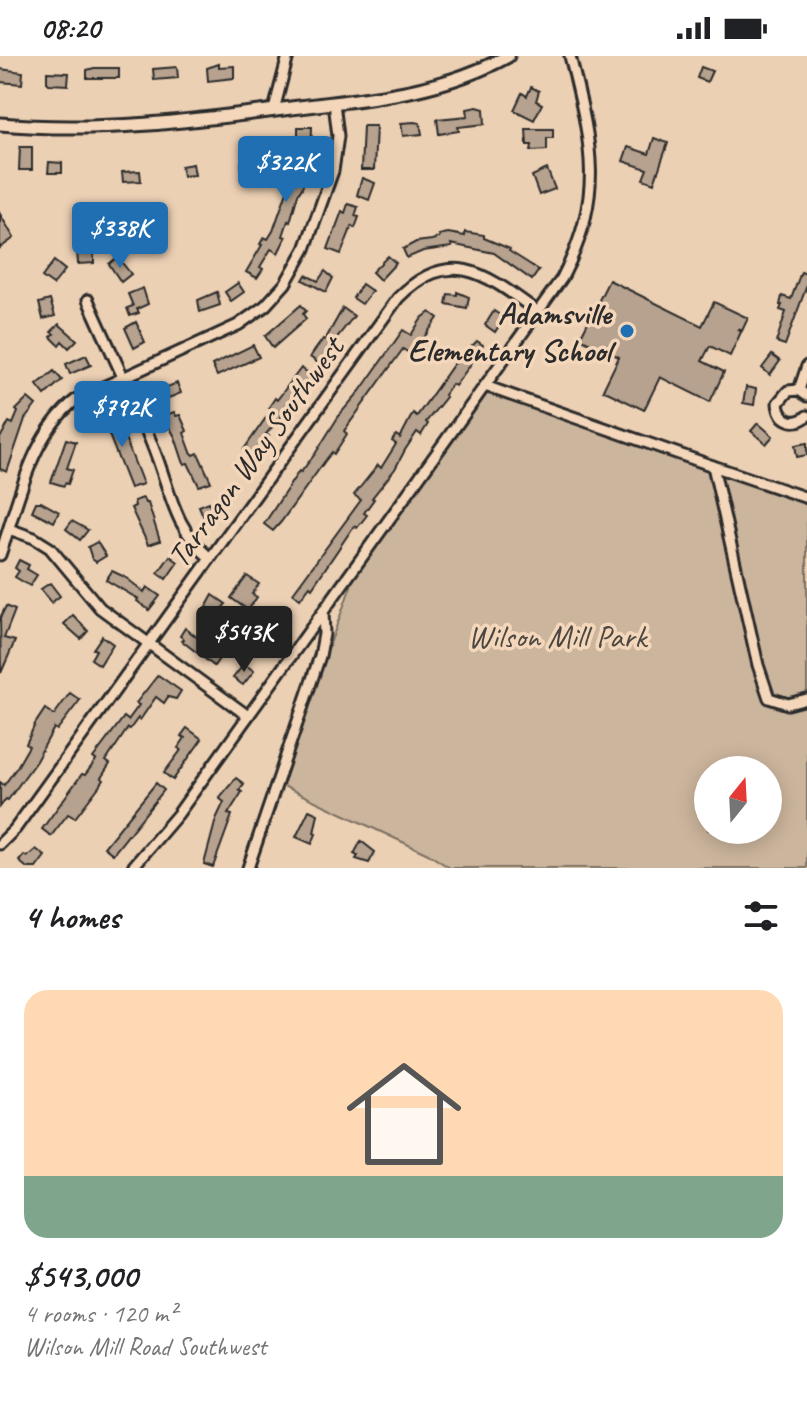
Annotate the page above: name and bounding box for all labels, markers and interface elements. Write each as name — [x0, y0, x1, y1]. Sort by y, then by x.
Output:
text: 08:20 — [40, 9, 100, 47]
pin: $322K — [230, 136, 342, 204]
text: $322K — [256, 145, 316, 178]
pin: $338K — [64, 202, 176, 270]
text: $338K — [90, 211, 150, 244]
place label: Adamsville Elementary School — [408, 293, 617, 371]
marker: Adamsville Elementary School — [618, 322, 636, 340]
street label: Tarragon Way Southwest — [158, 326, 355, 575]
pin: $792K — [66, 381, 178, 449]
text: $792K — [92, 390, 152, 423]
pin: $543K — [188, 606, 300, 674]
text: $543K — [214, 615, 274, 648]
park label: Wilson Mill Park — [468, 616, 648, 657]
north arrow — [694, 756, 782, 844]
map controls — [694, 756, 782, 844]
icon: filters — [739, 894, 783, 938]
text: 4 homes — [24, 895, 120, 938]
icon: home — [332, 1042, 476, 1186]
text: $543,000 — [24, 1254, 137, 1297]
text: 4 rooms · 120 m² — [24, 1297, 176, 1330]
text: Wilson Mill Road Southwest — [24, 1330, 266, 1363]

